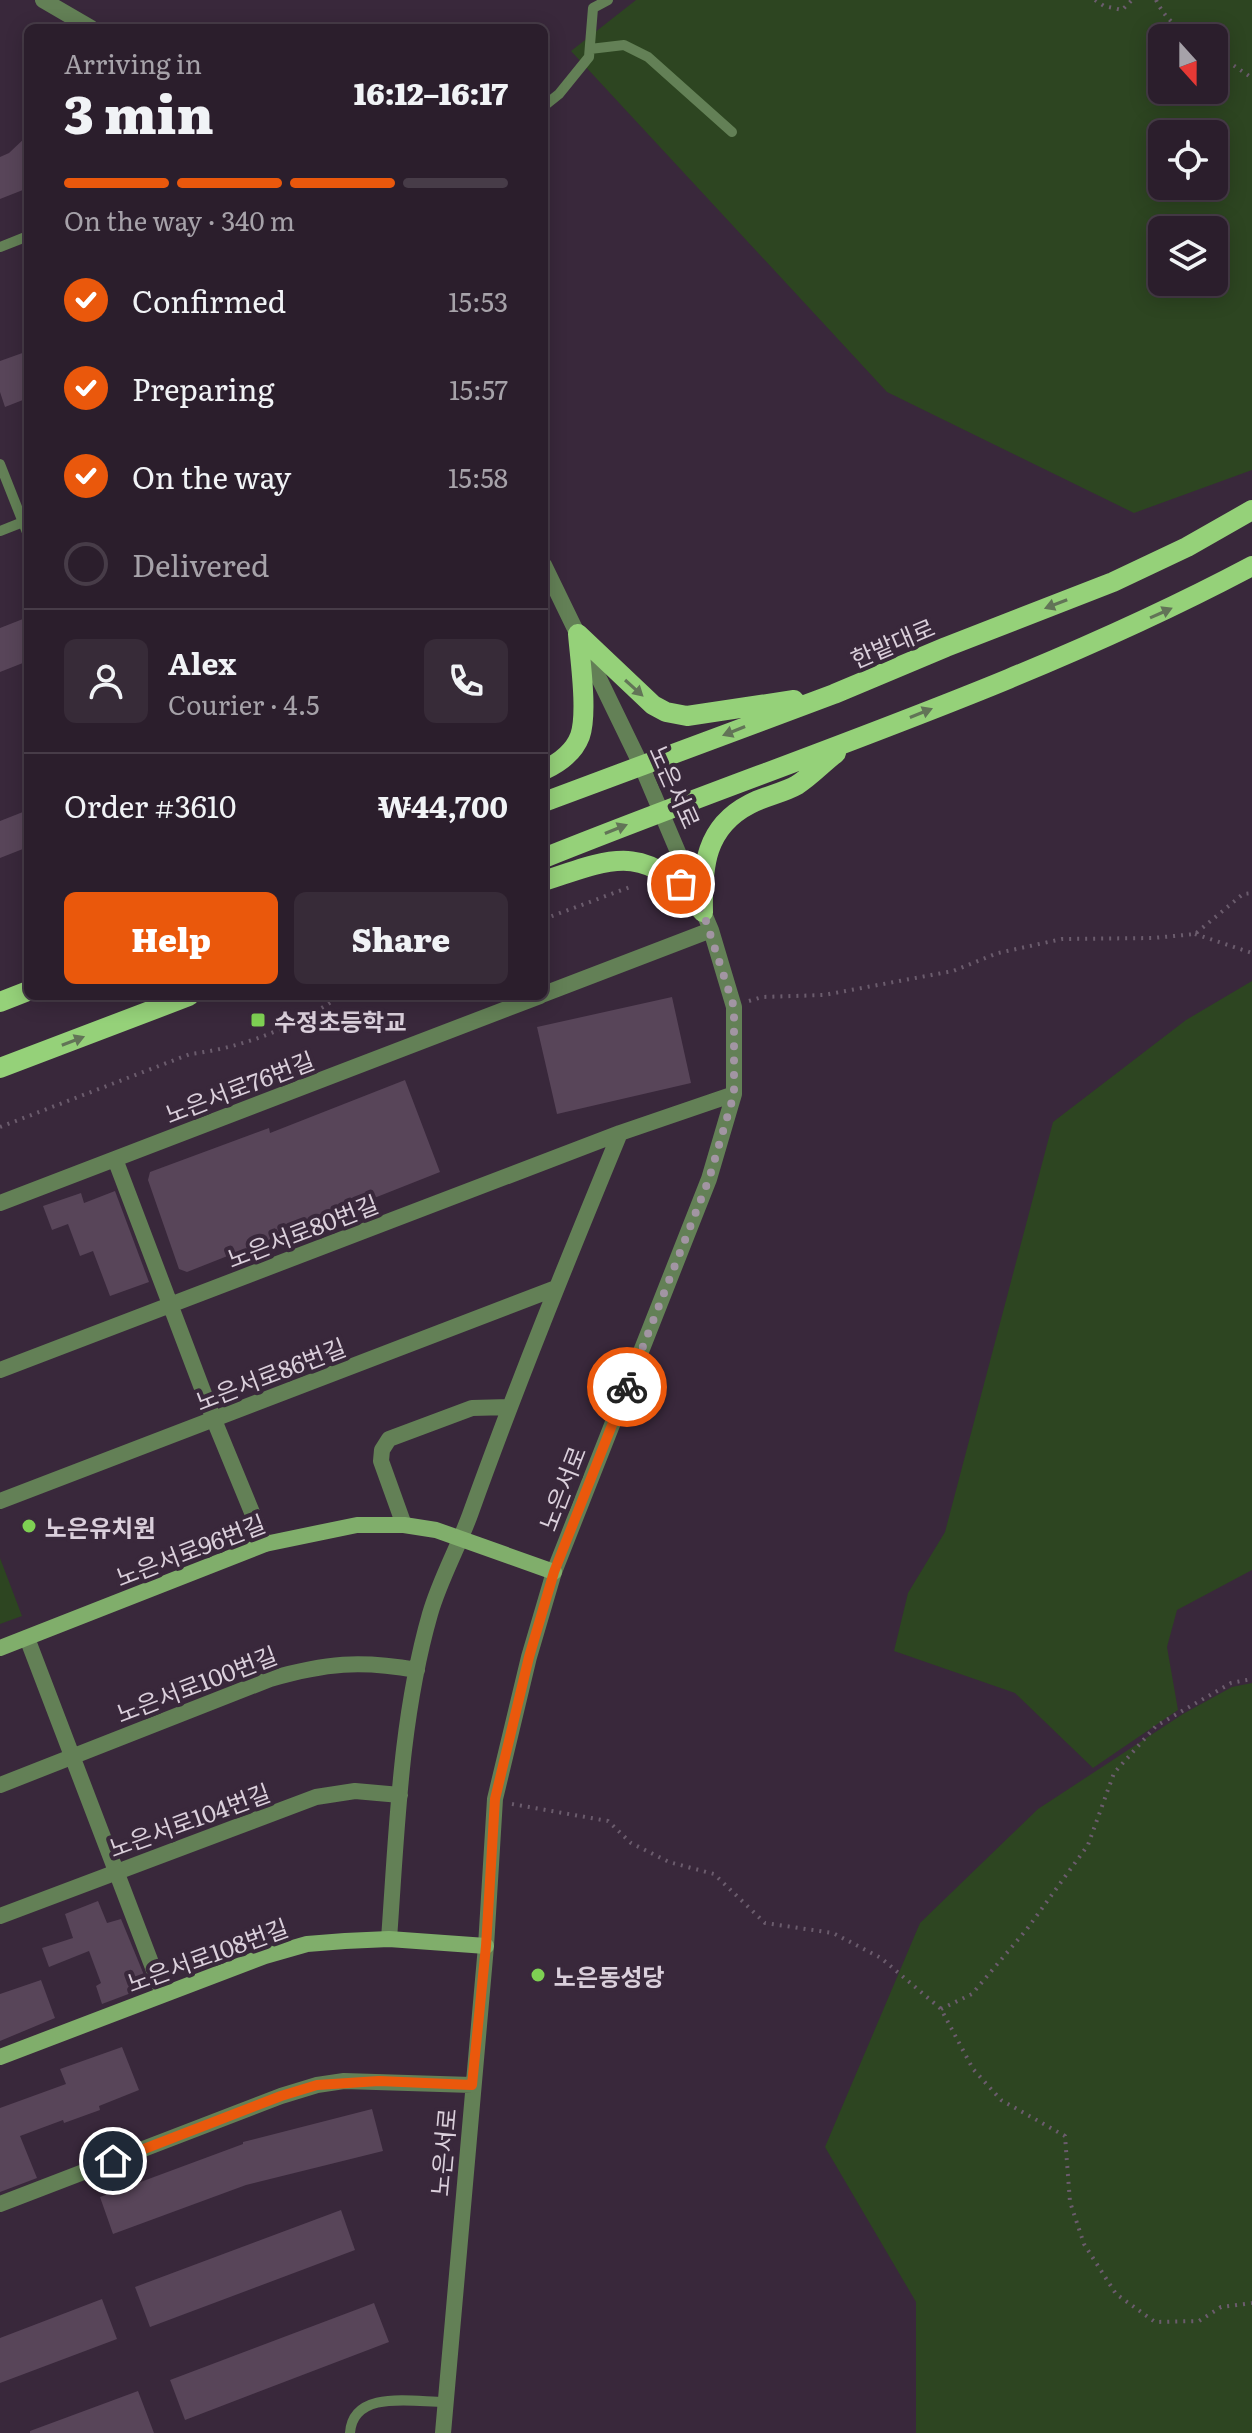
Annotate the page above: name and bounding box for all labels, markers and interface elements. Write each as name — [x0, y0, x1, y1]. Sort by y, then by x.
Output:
north arrow — [1148, 24, 1228, 104]
map controls — [1148, 24, 1228, 296]
text: Arriving in — [64, 43, 202, 82]
text: 16:12–16:17 — [354, 70, 508, 114]
text: 3 min — [64, 73, 214, 150]
button: locate — [1148, 120, 1228, 200]
text: On the way · 340 m — [64, 200, 295, 239]
button: layers — [1148, 216, 1228, 296]
icon: check — [64, 278, 108, 322]
text: Confirmed — [132, 278, 286, 322]
text: 15:53 — [448, 281, 508, 320]
icon: check — [64, 366, 108, 410]
text: Preparing — [132, 366, 274, 410]
text: 15:57 — [449, 369, 508, 408]
icon: check — [64, 454, 108, 498]
text: On the way — [132, 454, 291, 498]
text: 15:58 — [448, 457, 508, 496]
text: Delivered — [132, 542, 269, 586]
one-way arrow — [1044, 598, 1068, 611]
one-way arrow — [1149, 606, 1173, 620]
street label: 한밭대로 — [845, 609, 939, 675]
button: person — [64, 639, 148, 723]
button: phone — [424, 639, 508, 723]
text: Alex — [168, 640, 236, 684]
one-way arrow — [624, 679, 644, 696]
text: Courier · 4.5 — [168, 684, 320, 723]
one-way arrow — [909, 706, 933, 719]
one-way arrow — [722, 725, 746, 738]
street label: 노은서로 — [642, 739, 710, 833]
text: Order #3610 — [64, 783, 236, 827]
text: ₩44,700 — [378, 783, 508, 827]
one-way arrow — [604, 823, 628, 836]
pin — [647, 850, 715, 918]
icon: bag — [659, 862, 703, 906]
button: Help — [64, 892, 278, 984]
button: Share — [294, 892, 508, 984]
place label: 수정초등학교 — [274, 1003, 406, 1038]
marker: 수정초등학교 — [249, 1011, 267, 1029]
one-way arrow — [61, 1034, 85, 1047]
street label: 노은서로76번길 — [159, 1041, 319, 1131]
street label: 노은서로80번길 — [221, 1185, 383, 1275]
street label: 노은서로86번길 — [190, 1328, 350, 1418]
courier — [587, 1347, 667, 1427]
icon: bike — [605, 1365, 649, 1409]
street label: 노은서로 — [529, 1440, 593, 1536]
street label: 노은서로96번길 — [110, 1504, 270, 1594]
place label: 노은유치원 — [45, 1509, 155, 1544]
marker: 노은유치원 — [20, 1517, 38, 1535]
street label: 노은서로100번길 — [110, 1636, 282, 1730]
street label: 노은서로104번길 — [103, 1774, 275, 1864]
street label: 노은서로108번길 — [121, 1909, 293, 1999]
place label: 노은동성당 — [554, 1958, 664, 1993]
marker: 노은동성당 — [529, 1966, 547, 1984]
street label: 노은서로 — [421, 2106, 463, 2198]
pin — [79, 2127, 147, 2195]
icon: home — [91, 2139, 135, 2183]

